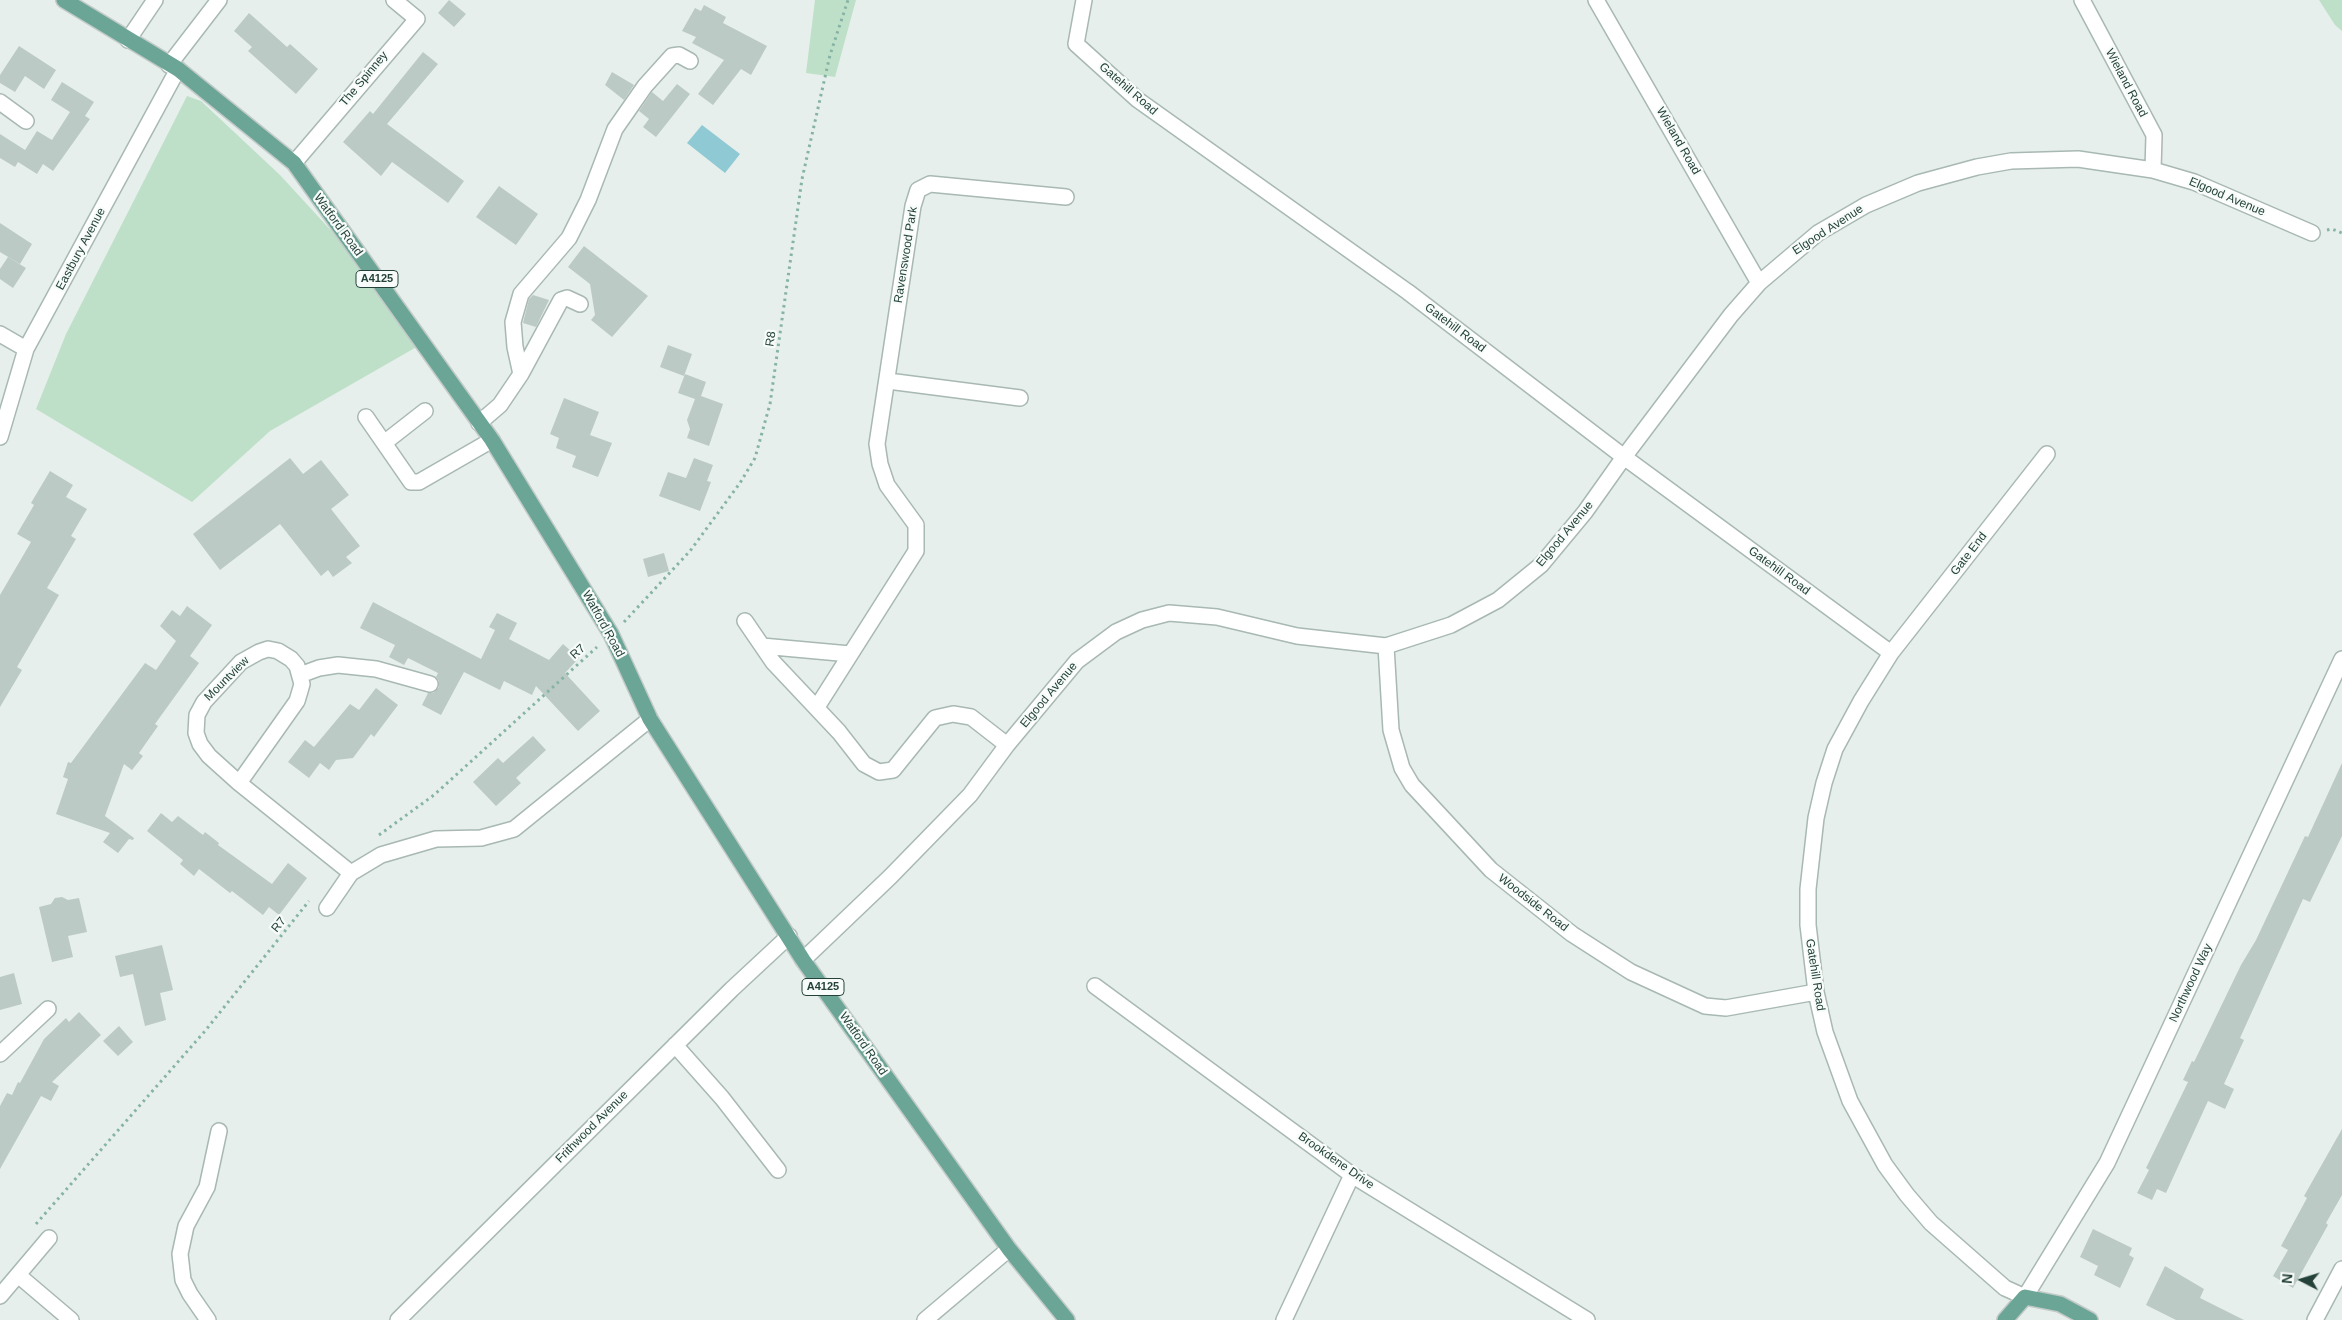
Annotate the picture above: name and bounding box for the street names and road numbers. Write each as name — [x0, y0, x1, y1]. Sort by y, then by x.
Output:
street label: Wieland Road — [2102, 46, 2150, 120]
street label: The Spinney — [337, 49, 391, 109]
street label: Gatehill Road — [1096, 60, 1160, 118]
street label: Wieland Road — [1653, 105, 1703, 177]
street label: Elgood Avenue — [2187, 175, 2267, 219]
street label: Watford Road — [311, 191, 365, 259]
street label: Elgood Avenue — [1790, 202, 1866, 258]
street label: Eastbury Avenue — [53, 205, 109, 293]
street label: Ravenswood Park — [891, 206, 921, 304]
road number: A4125 — [356, 270, 398, 288]
street label: Gatehill Road — [1422, 300, 1488, 356]
street label: R8 — [763, 330, 779, 348]
street label: Elgood Avenue — [1533, 498, 1597, 570]
street label: Gate End — [1948, 530, 1990, 578]
street label: Gatehill Road — [1745, 544, 1813, 598]
street label: Watford Road — [579, 588, 627, 660]
street label: R7 — [567, 642, 589, 662]
street label: Mountview — [202, 654, 252, 704]
street label: Elgood Avenue — [1017, 659, 1081, 731]
street label: Woodside Road — [1495, 871, 1571, 935]
street label: R7 — [269, 915, 289, 935]
street label: Gatehill Road — [1802, 938, 1828, 1012]
street label: Northwood Way — [2167, 941, 2215, 1025]
road number: A4125 — [802, 979, 844, 996]
street label: Watford Road — [836, 1010, 890, 1078]
street label: Frithwood Avenue — [553, 1088, 631, 1166]
street label: Brookdene Drive — [1295, 1129, 1377, 1193]

